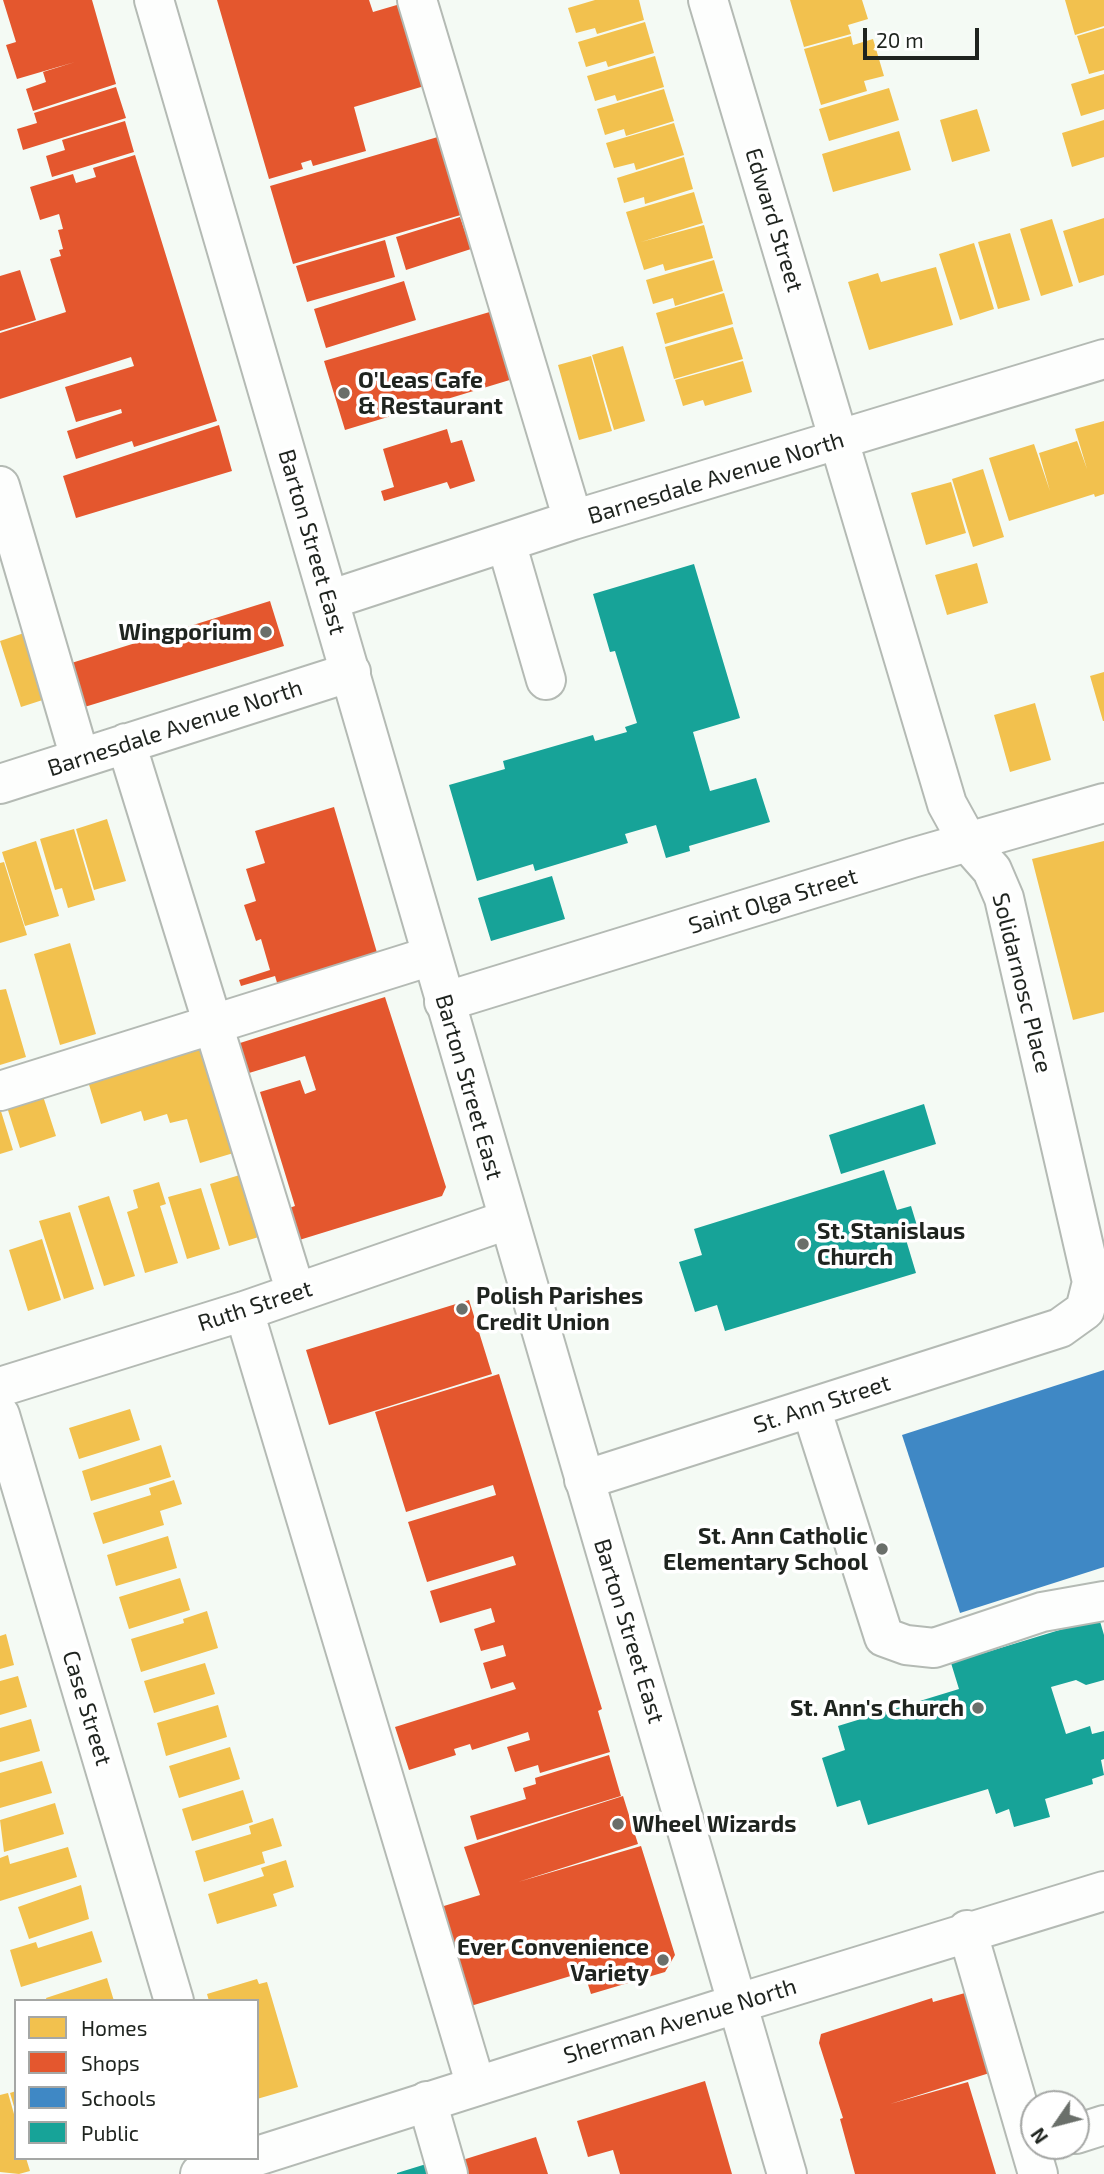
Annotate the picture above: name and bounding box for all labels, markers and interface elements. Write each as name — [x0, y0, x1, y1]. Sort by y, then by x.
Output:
scale bar — [866, 14, 982, 58]
text: 20 m — [876, 27, 924, 52]
street label: Edward Street — [739, 145, 809, 295]
place label: O'Leas Cafe & Restaurant — [358, 366, 503, 420]
marker: O'Leas Cafe & Restaurant — [336, 385, 352, 401]
street label: Barnesdale Avenue North — [585, 426, 847, 530]
street label: Barton Street East — [272, 446, 352, 638]
place label: Wingporium — [119, 618, 252, 646]
marker: Wingporium — [258, 624, 274, 640]
street label: Barnesdale Avenue North — [44, 674, 306, 782]
street label: Saint Olga Street — [685, 862, 861, 940]
street label: Solidarnosc Place — [986, 890, 1058, 1076]
street label: Barton Street East — [429, 991, 509, 1183]
place label: St. Stanislaus Church — [817, 1217, 965, 1271]
marker: St. Stanislaus Church — [795, 1236, 811, 1252]
street label: Ruth Street — [194, 1275, 316, 1337]
place label: Polish Parishes Credit Union — [476, 1282, 643, 1336]
marker: Polish Parishes Credit Union — [454, 1301, 470, 1317]
street label: St. Ann Street — [750, 1369, 894, 1439]
place label: St. Ann Catholic Elementary School — [663, 1522, 868, 1576]
street label: Barton Street East — [588, 1535, 670, 1727]
marker: St. Ann Catholic Elementary School — [874, 1541, 890, 1557]
street label: Case Street — [56, 1647, 118, 1769]
place label: St. Ann's Church — [790, 1694, 964, 1722]
marker: St. Ann's Church — [970, 1700, 986, 1716]
place label: Wheel Wizards — [632, 1810, 796, 1838]
marker: Wheel Wizards — [610, 1816, 626, 1832]
place label: Ever Convenience Variety — [457, 1933, 649, 1987]
marker: Ever Convenience Variety — [655, 1952, 671, 1968]
street label: Sherman Avenue North — [560, 1972, 800, 2070]
legend — [14, 1999, 259, 2160]
text: Homes — [81, 2015, 147, 2040]
text: Shops — [81, 2050, 140, 2075]
text: Schools — [81, 2085, 156, 2110]
north arrow — [1020, 2090, 1090, 2160]
text: Public — [81, 2120, 139, 2145]
text: N — [1026, 2124, 1052, 2148]

